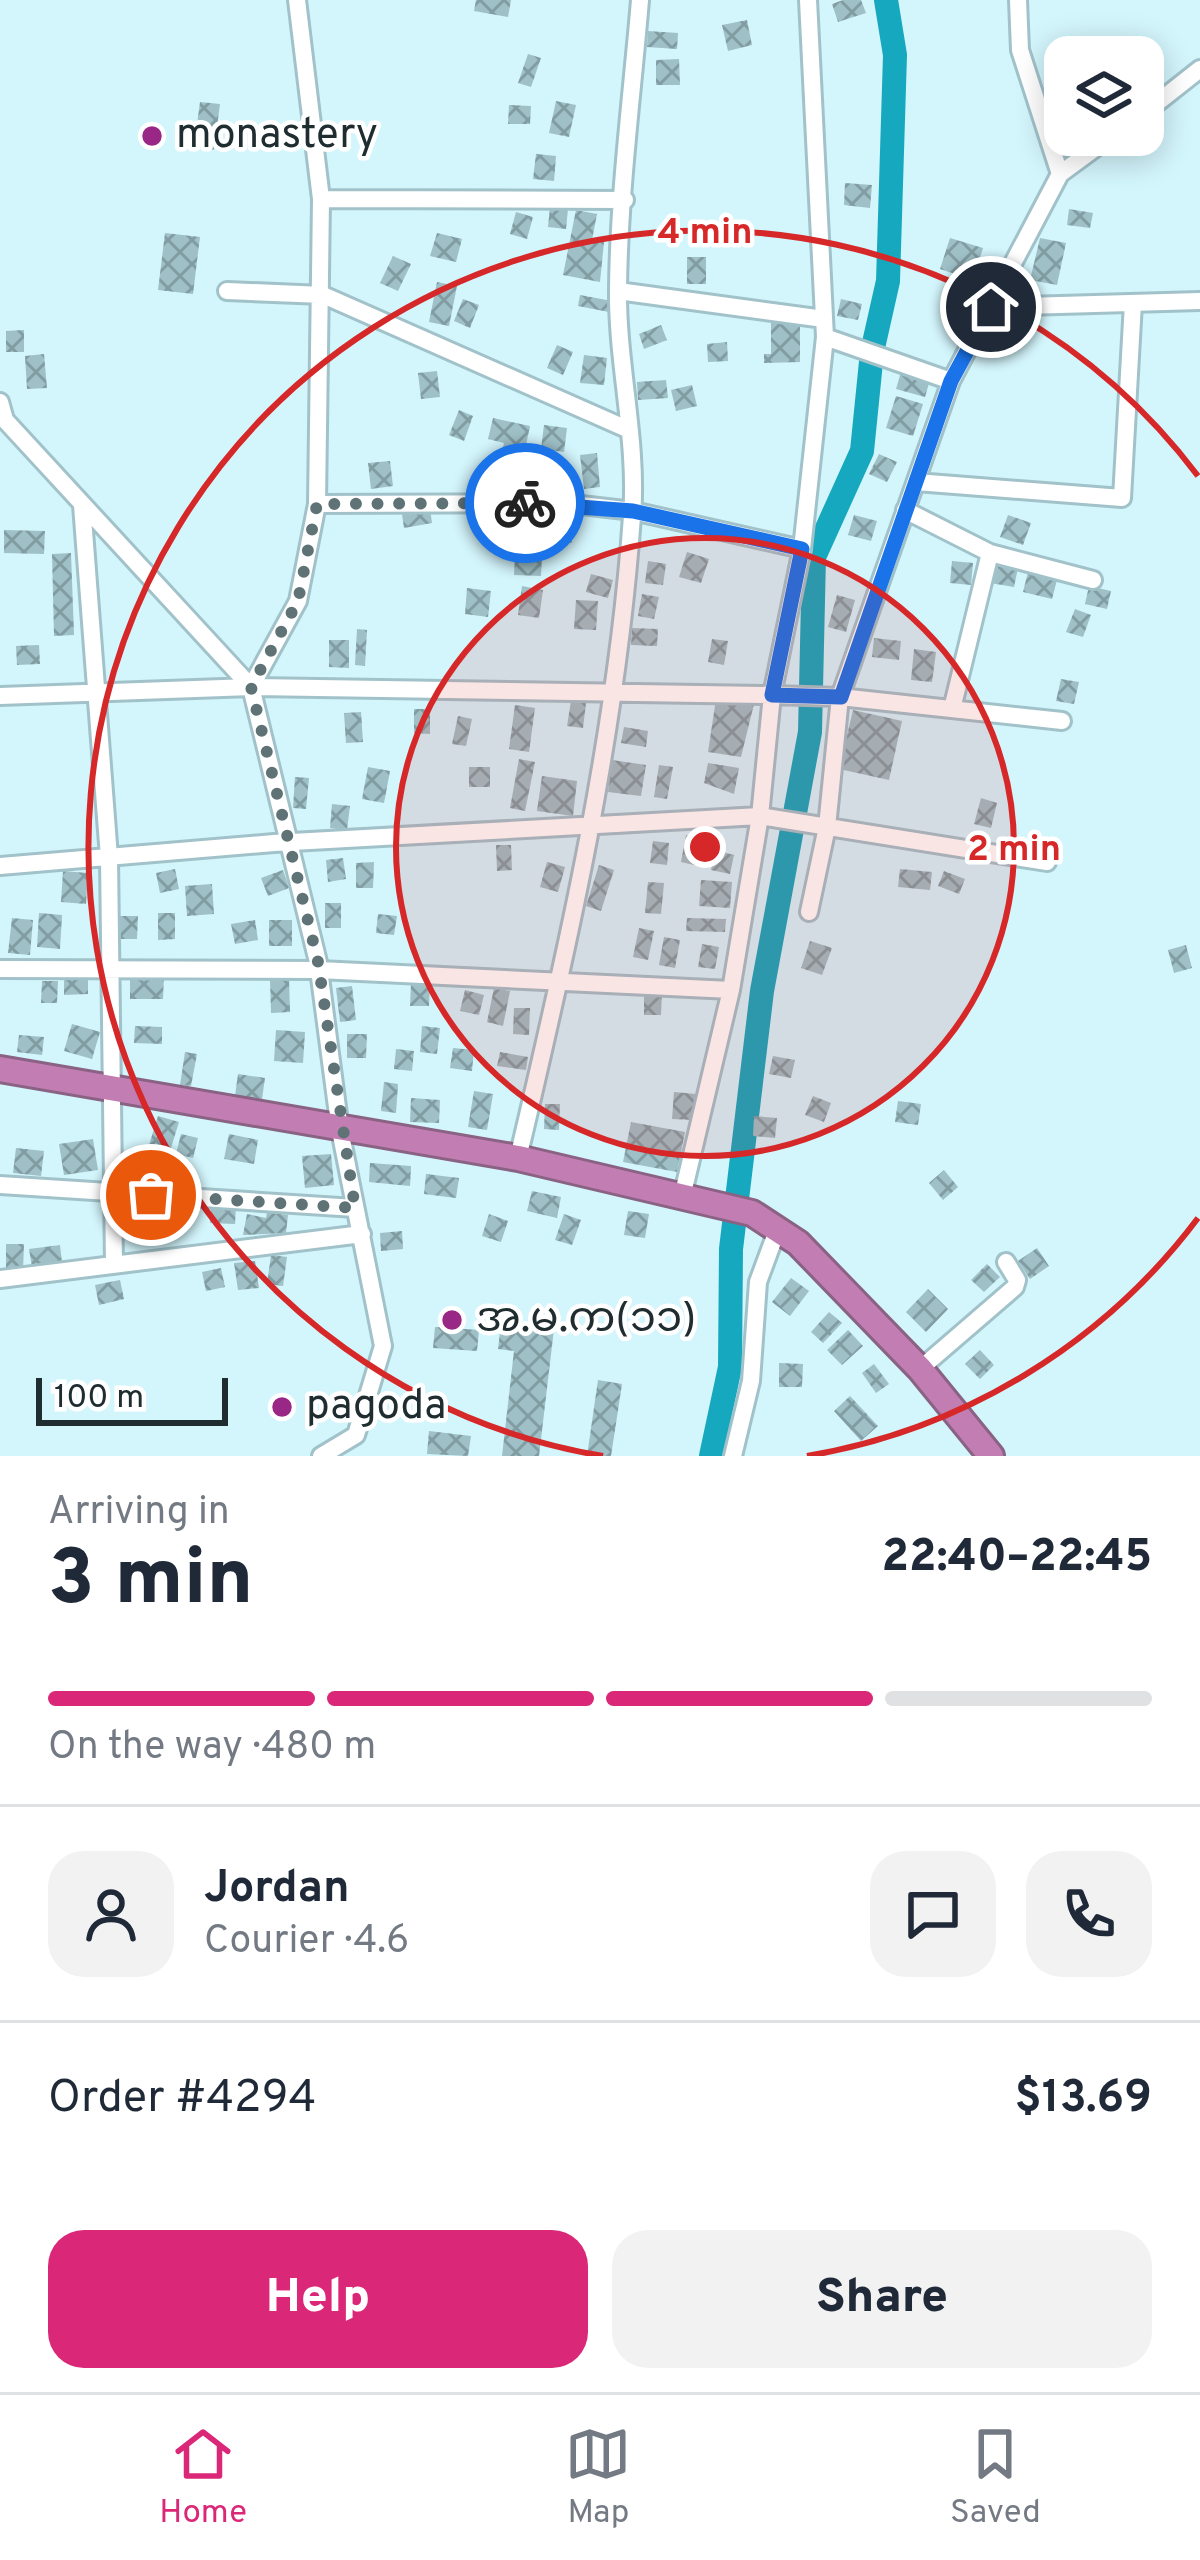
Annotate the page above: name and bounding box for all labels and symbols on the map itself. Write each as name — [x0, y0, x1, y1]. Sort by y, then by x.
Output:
place label: monastery — [176, 110, 378, 163]
marker: monastery — [139, 123, 165, 149]
text: 4 min — [657, 211, 753, 257]
pin — [940, 256, 1042, 358]
courier — [465, 443, 585, 563]
centre of rings — [684, 826, 726, 868]
text: 2 min — [967, 828, 1061, 874]
pin — [100, 1144, 202, 1246]
place label: အ.မ.က(၁၁) — [476, 1294, 697, 1347]
marker: အ.မ.က(၁၁) — [439, 1307, 465, 1333]
scale bar — [36, 1372, 228, 1425]
place label: pagoda — [306, 1381, 446, 1434]
marker: pagoda — [269, 1394, 295, 1420]

